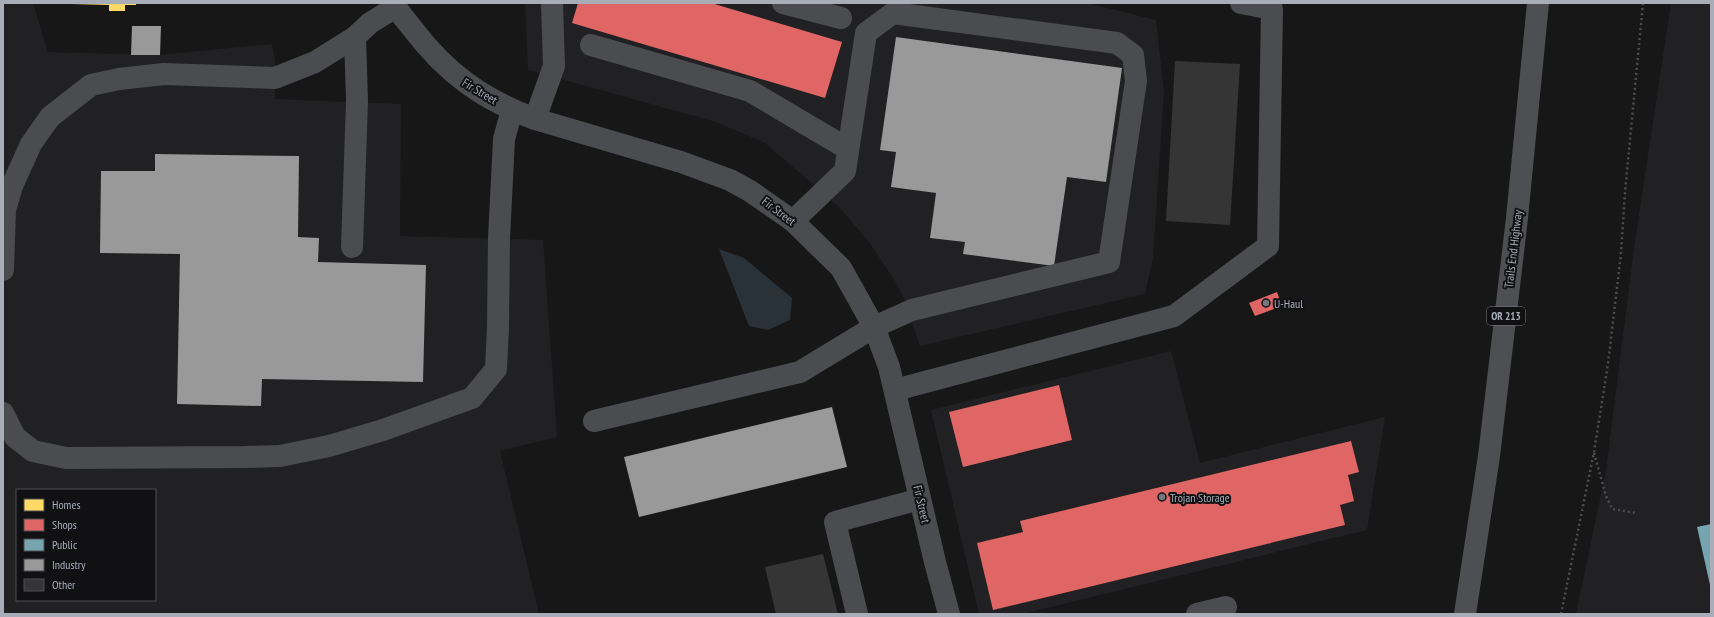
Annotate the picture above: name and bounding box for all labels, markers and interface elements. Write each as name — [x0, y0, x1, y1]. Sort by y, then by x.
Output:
street label: Fir Street — [460, 75, 501, 108]
street label: Fir Street — [759, 194, 799, 229]
street label: Trails End Highway — [1501, 209, 1525, 289]
place label: U-Haul — [1274, 296, 1303, 311]
marker: U-Haul — [1261, 298, 1271, 308]
road number: OR 213 — [1487, 307, 1525, 325]
street label: Fir Street — [910, 484, 934, 525]
legend — [16, 489, 156, 601]
place label: Trojan Storage — [1170, 490, 1230, 505]
marker: Trojan Storage — [1157, 492, 1167, 502]
text: Homes — [52, 497, 80, 512]
text: Shops — [52, 517, 77, 532]
text: Public — [52, 537, 78, 552]
text: Industry — [52, 557, 86, 572]
text: Other — [52, 577, 76, 592]

